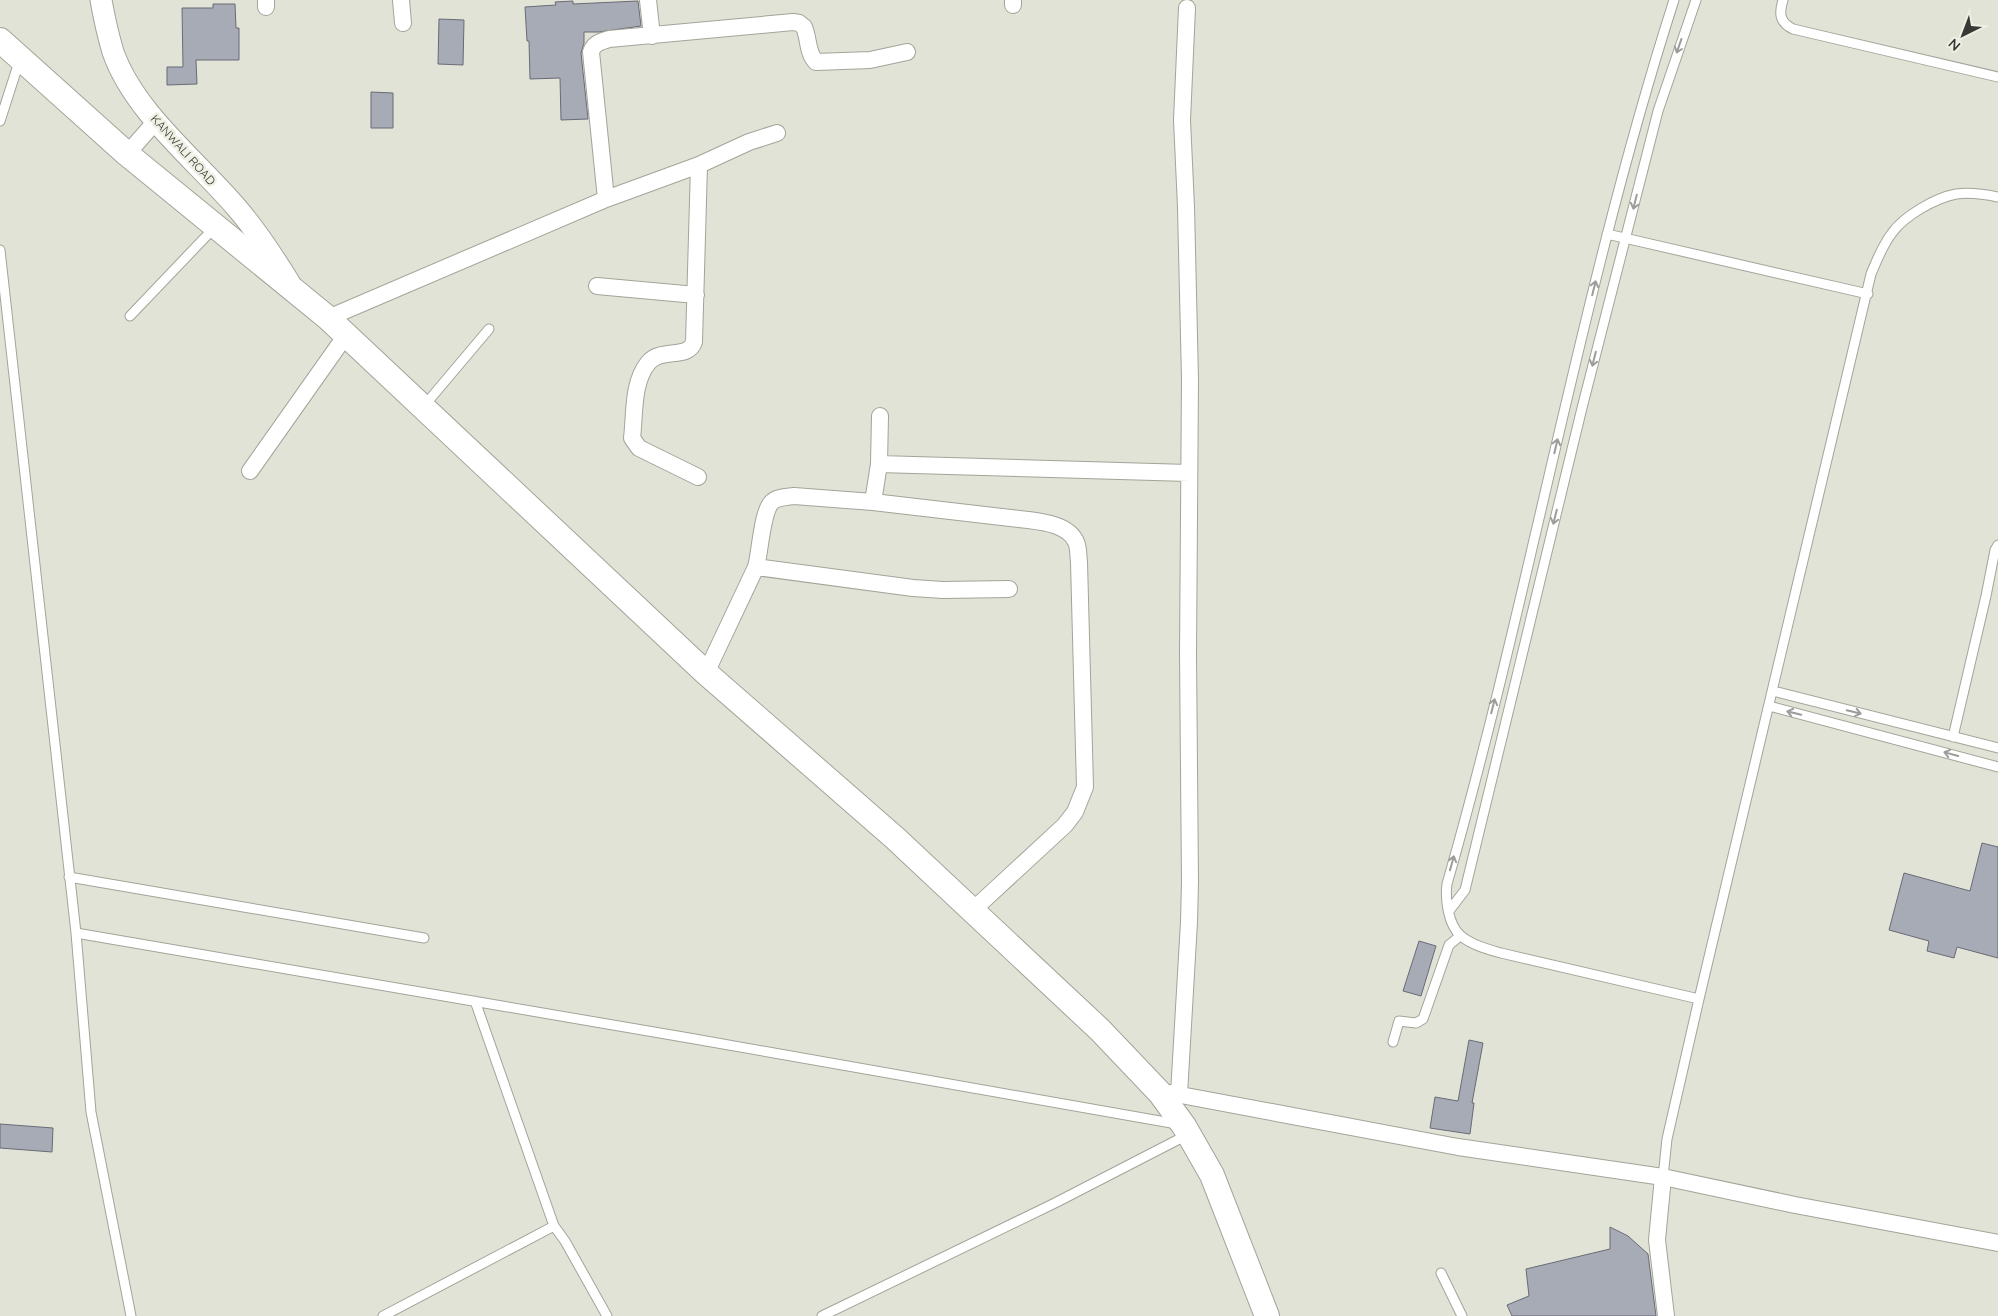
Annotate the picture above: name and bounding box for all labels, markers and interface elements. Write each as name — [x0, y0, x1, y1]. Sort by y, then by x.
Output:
north arrow — [1938, 10, 1988, 60]
text: N — [1944, 35, 1964, 55]
one-way arrow — [1674, 37, 1683, 53]
street label: KANWALI ROAD — [148, 111, 219, 188]
one-way arrow — [1629, 194, 1639, 210]
one-way arrow — [1590, 280, 1599, 296]
one-way arrow — [1589, 351, 1598, 367]
one-way arrow — [1552, 438, 1561, 454]
one-way arrow — [1550, 509, 1559, 525]
one-way arrow — [1489, 698, 1498, 714]
one-way arrow — [1786, 707, 1802, 717]
one-way arrow — [1846, 708, 1862, 717]
one-way arrow — [1943, 749, 1959, 759]
one-way arrow — [1448, 856, 1458, 872]

